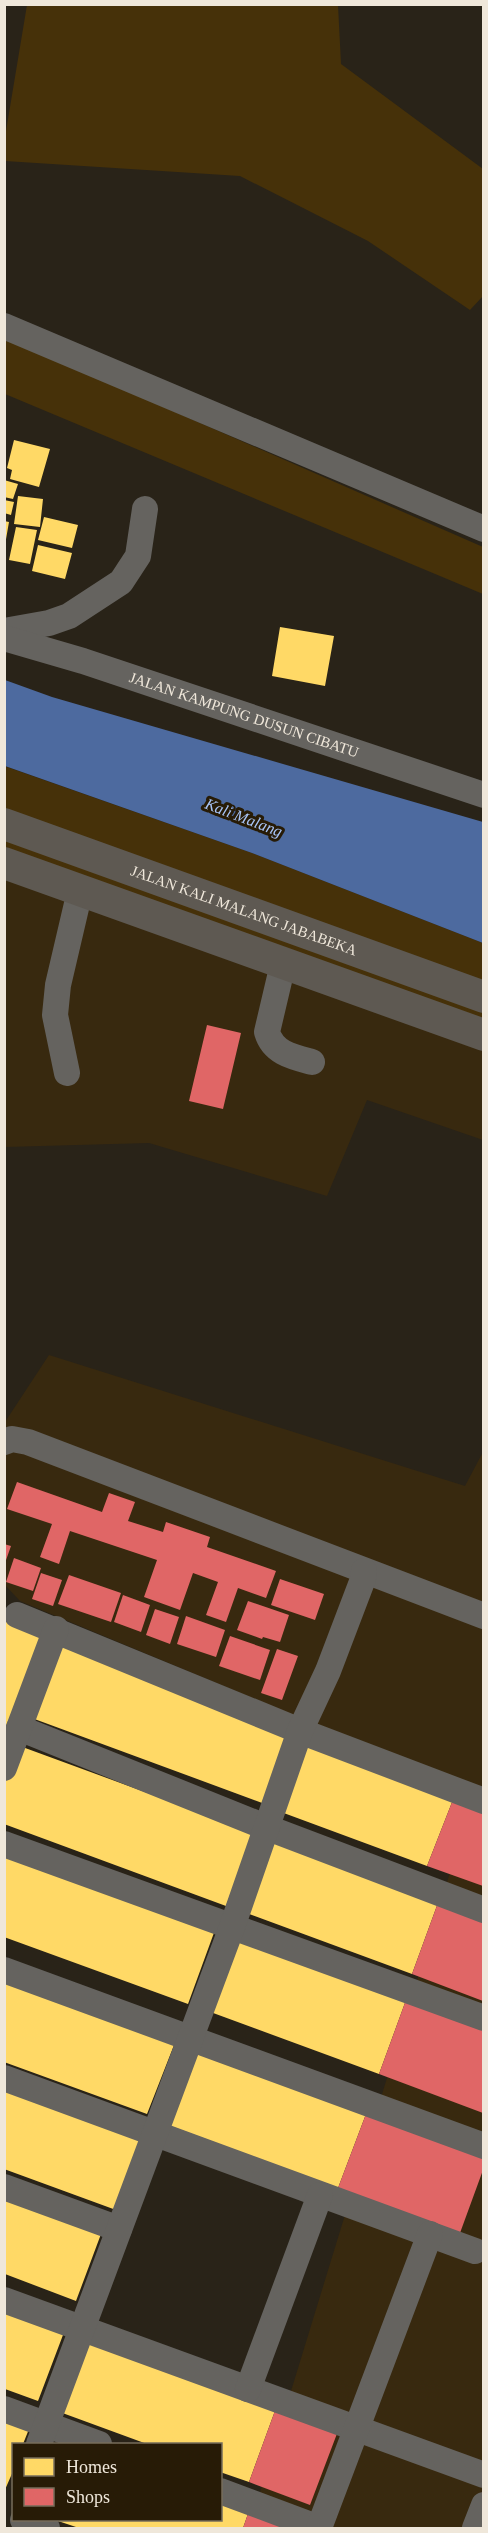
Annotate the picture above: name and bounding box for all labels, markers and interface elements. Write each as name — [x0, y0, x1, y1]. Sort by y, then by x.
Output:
street label: JALAN KAMPUNG DUSUN CIBATU — [127, 669, 361, 761]
water label: Kali Malang — [202, 795, 285, 841]
street label: JALAN KALI MALANG JABABEKA — [129, 862, 359, 959]
legend — [12, 2443, 222, 2521]
text: Homes — [66, 2457, 117, 2477]
text: Shops — [66, 2487, 110, 2507]

